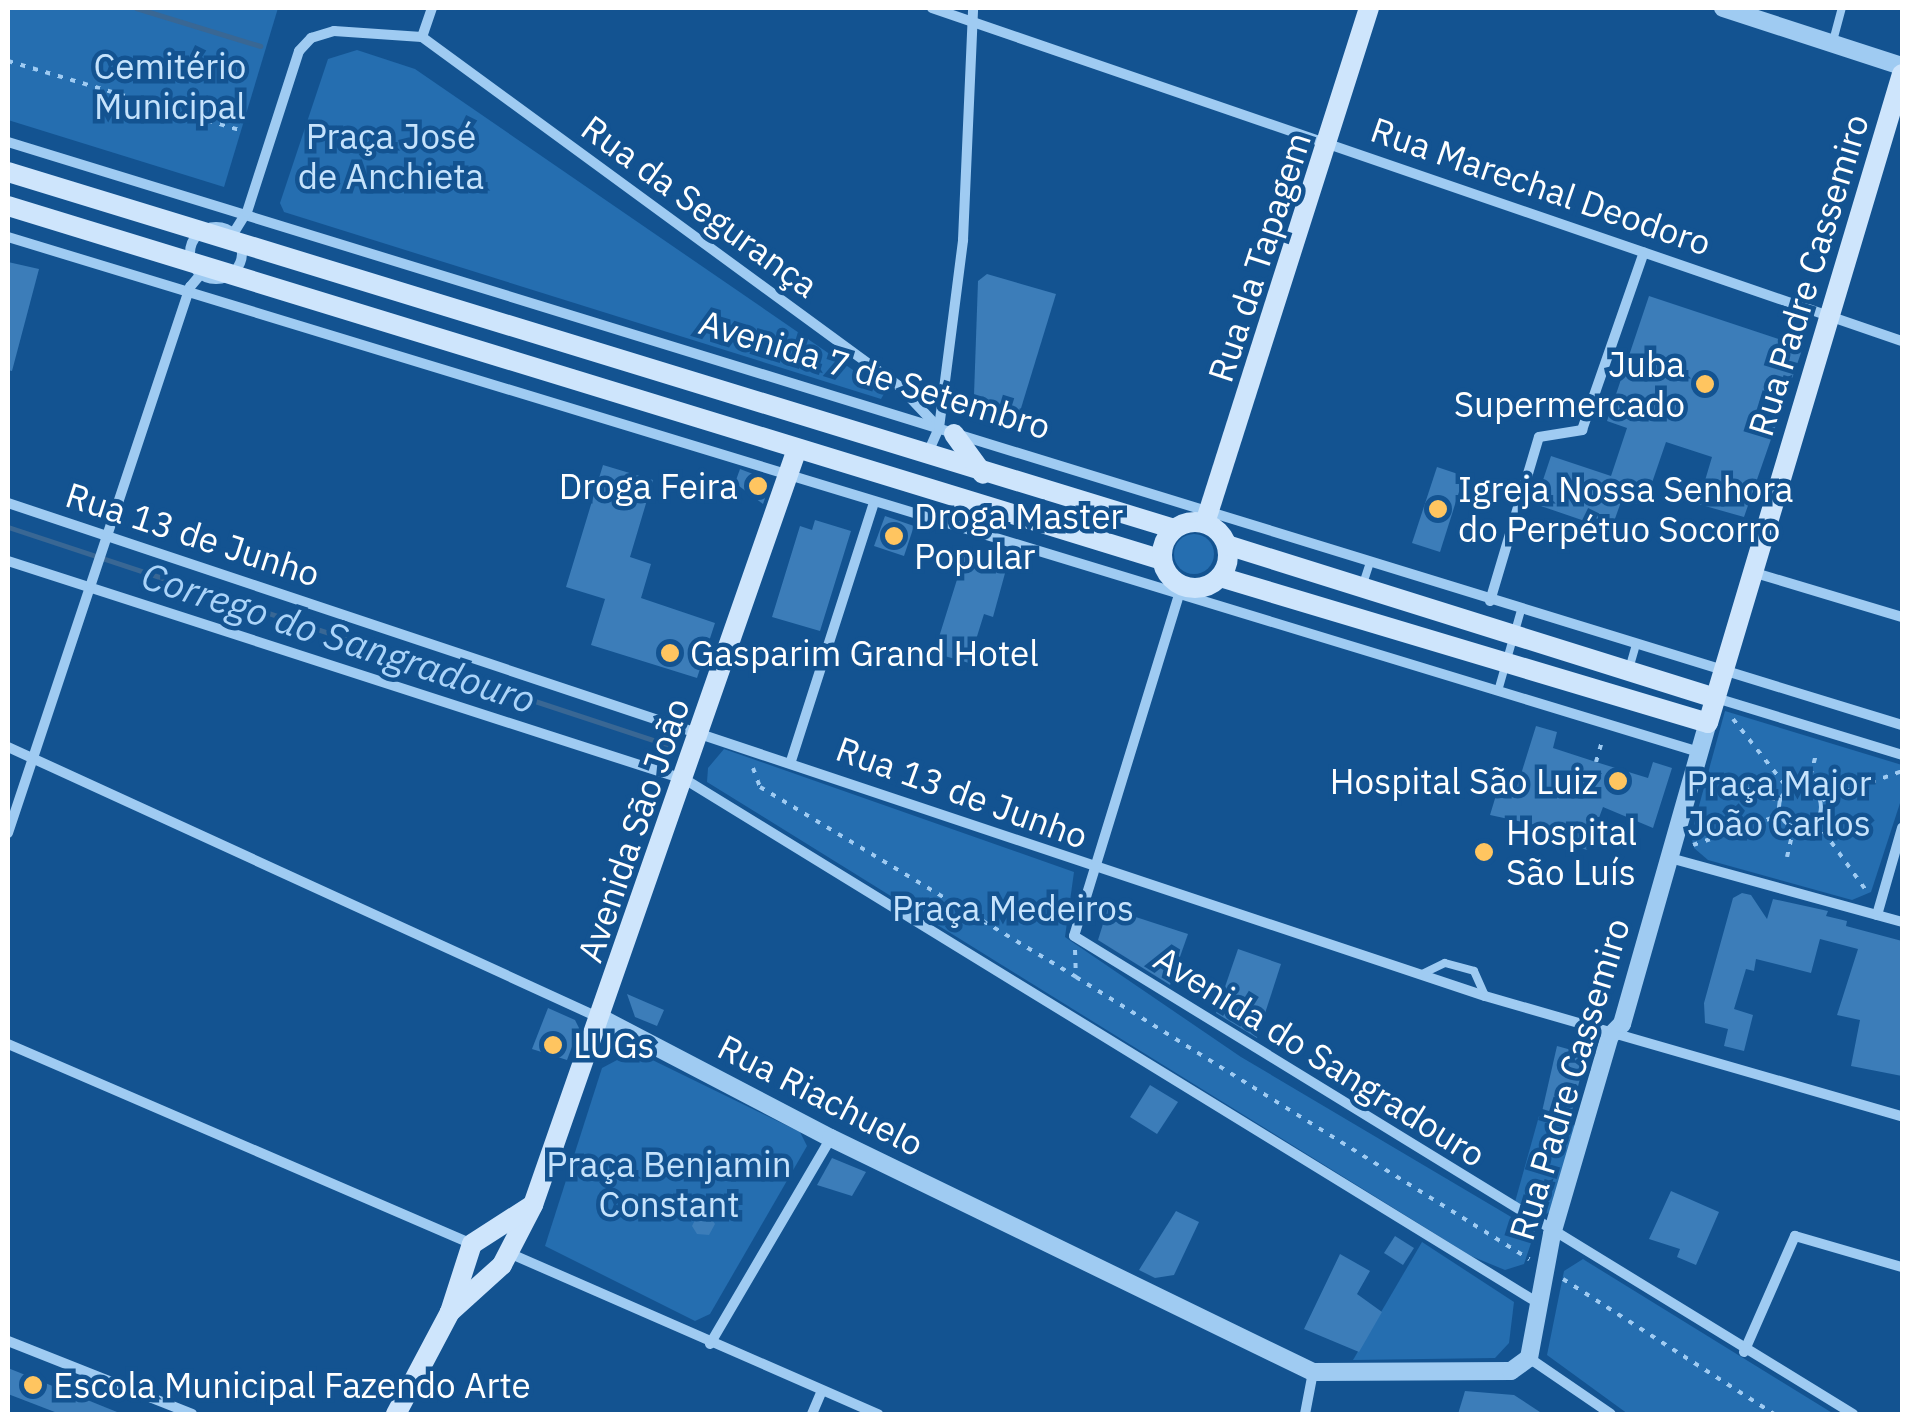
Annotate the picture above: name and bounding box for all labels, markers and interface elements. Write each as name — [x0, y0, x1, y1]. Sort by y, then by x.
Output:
park label: Cemitério Municipal — [94, 45, 246, 127]
street label: Rua da Segurança — [574, 106, 826, 306]
street label: Rua Marechal Deodoro — [1366, 108, 1716, 264]
street label: Rua Padre Cassemiro — [1739, 109, 1877, 441]
park label: Praça José de Anchieta — [298, 115, 484, 197]
street label: Rua da Tapagem — [1199, 127, 1319, 387]
street label: Avenida 7 de Setembro — [694, 301, 1056, 447]
place label: Juba Supermercado — [1454, 343, 1685, 425]
marker: Juba Supermercado — [1694, 373, 1716, 395]
place label: Droga Feira — [559, 465, 738, 507]
place label: Igreja Nossa Senhora do Perpétuo Socorro — [1458, 468, 1794, 550]
street label: Rua 13 de Junho — [61, 473, 325, 595]
marker: Droga Feira — [747, 475, 769, 497]
place label: Droga Master Popular — [914, 495, 1123, 577]
marker: Igreja Nossa Senhora do Perpétuo Socorro — [1427, 498, 1449, 520]
marker: Droga Master Popular — [883, 525, 905, 547]
water label: Corrego do Sangradouro — [136, 552, 542, 722]
place label: Gasparim Grand Hotel — [690, 632, 1039, 674]
marker: Gasparim Grand Hotel — [659, 642, 681, 664]
street label: Avenida São João — [568, 692, 698, 968]
street label: Rua 13 de Junho — [831, 727, 1093, 857]
place label: Hospital São Luiz — [1330, 760, 1598, 802]
park label: Praça Major João Carlos — [1686, 762, 1872, 844]
marker: Hospital São Luiz — [1607, 770, 1629, 792]
place label: Hospital São Luís — [1506, 811, 1637, 893]
marker: Hospital São Luís — [1471, 839, 1497, 865]
park label: Praça Medeiros — [892, 887, 1134, 929]
street label: Rua Padre Cassemiro — [1500, 913, 1638, 1245]
street label: Avenida do Sangradouro — [1147, 937, 1493, 1175]
place label: LUGs — [573, 1024, 655, 1066]
street label: Rua Riachuelo — [711, 1025, 931, 1165]
marker: LUGs — [542, 1034, 564, 1056]
park label: Praça Benjamin Constant — [546, 1143, 792, 1225]
place label: Escola Municipal Fazendo Arte — [53, 1364, 531, 1406]
marker: Escola Municipal Fazendo Arte — [22, 1374, 44, 1396]

